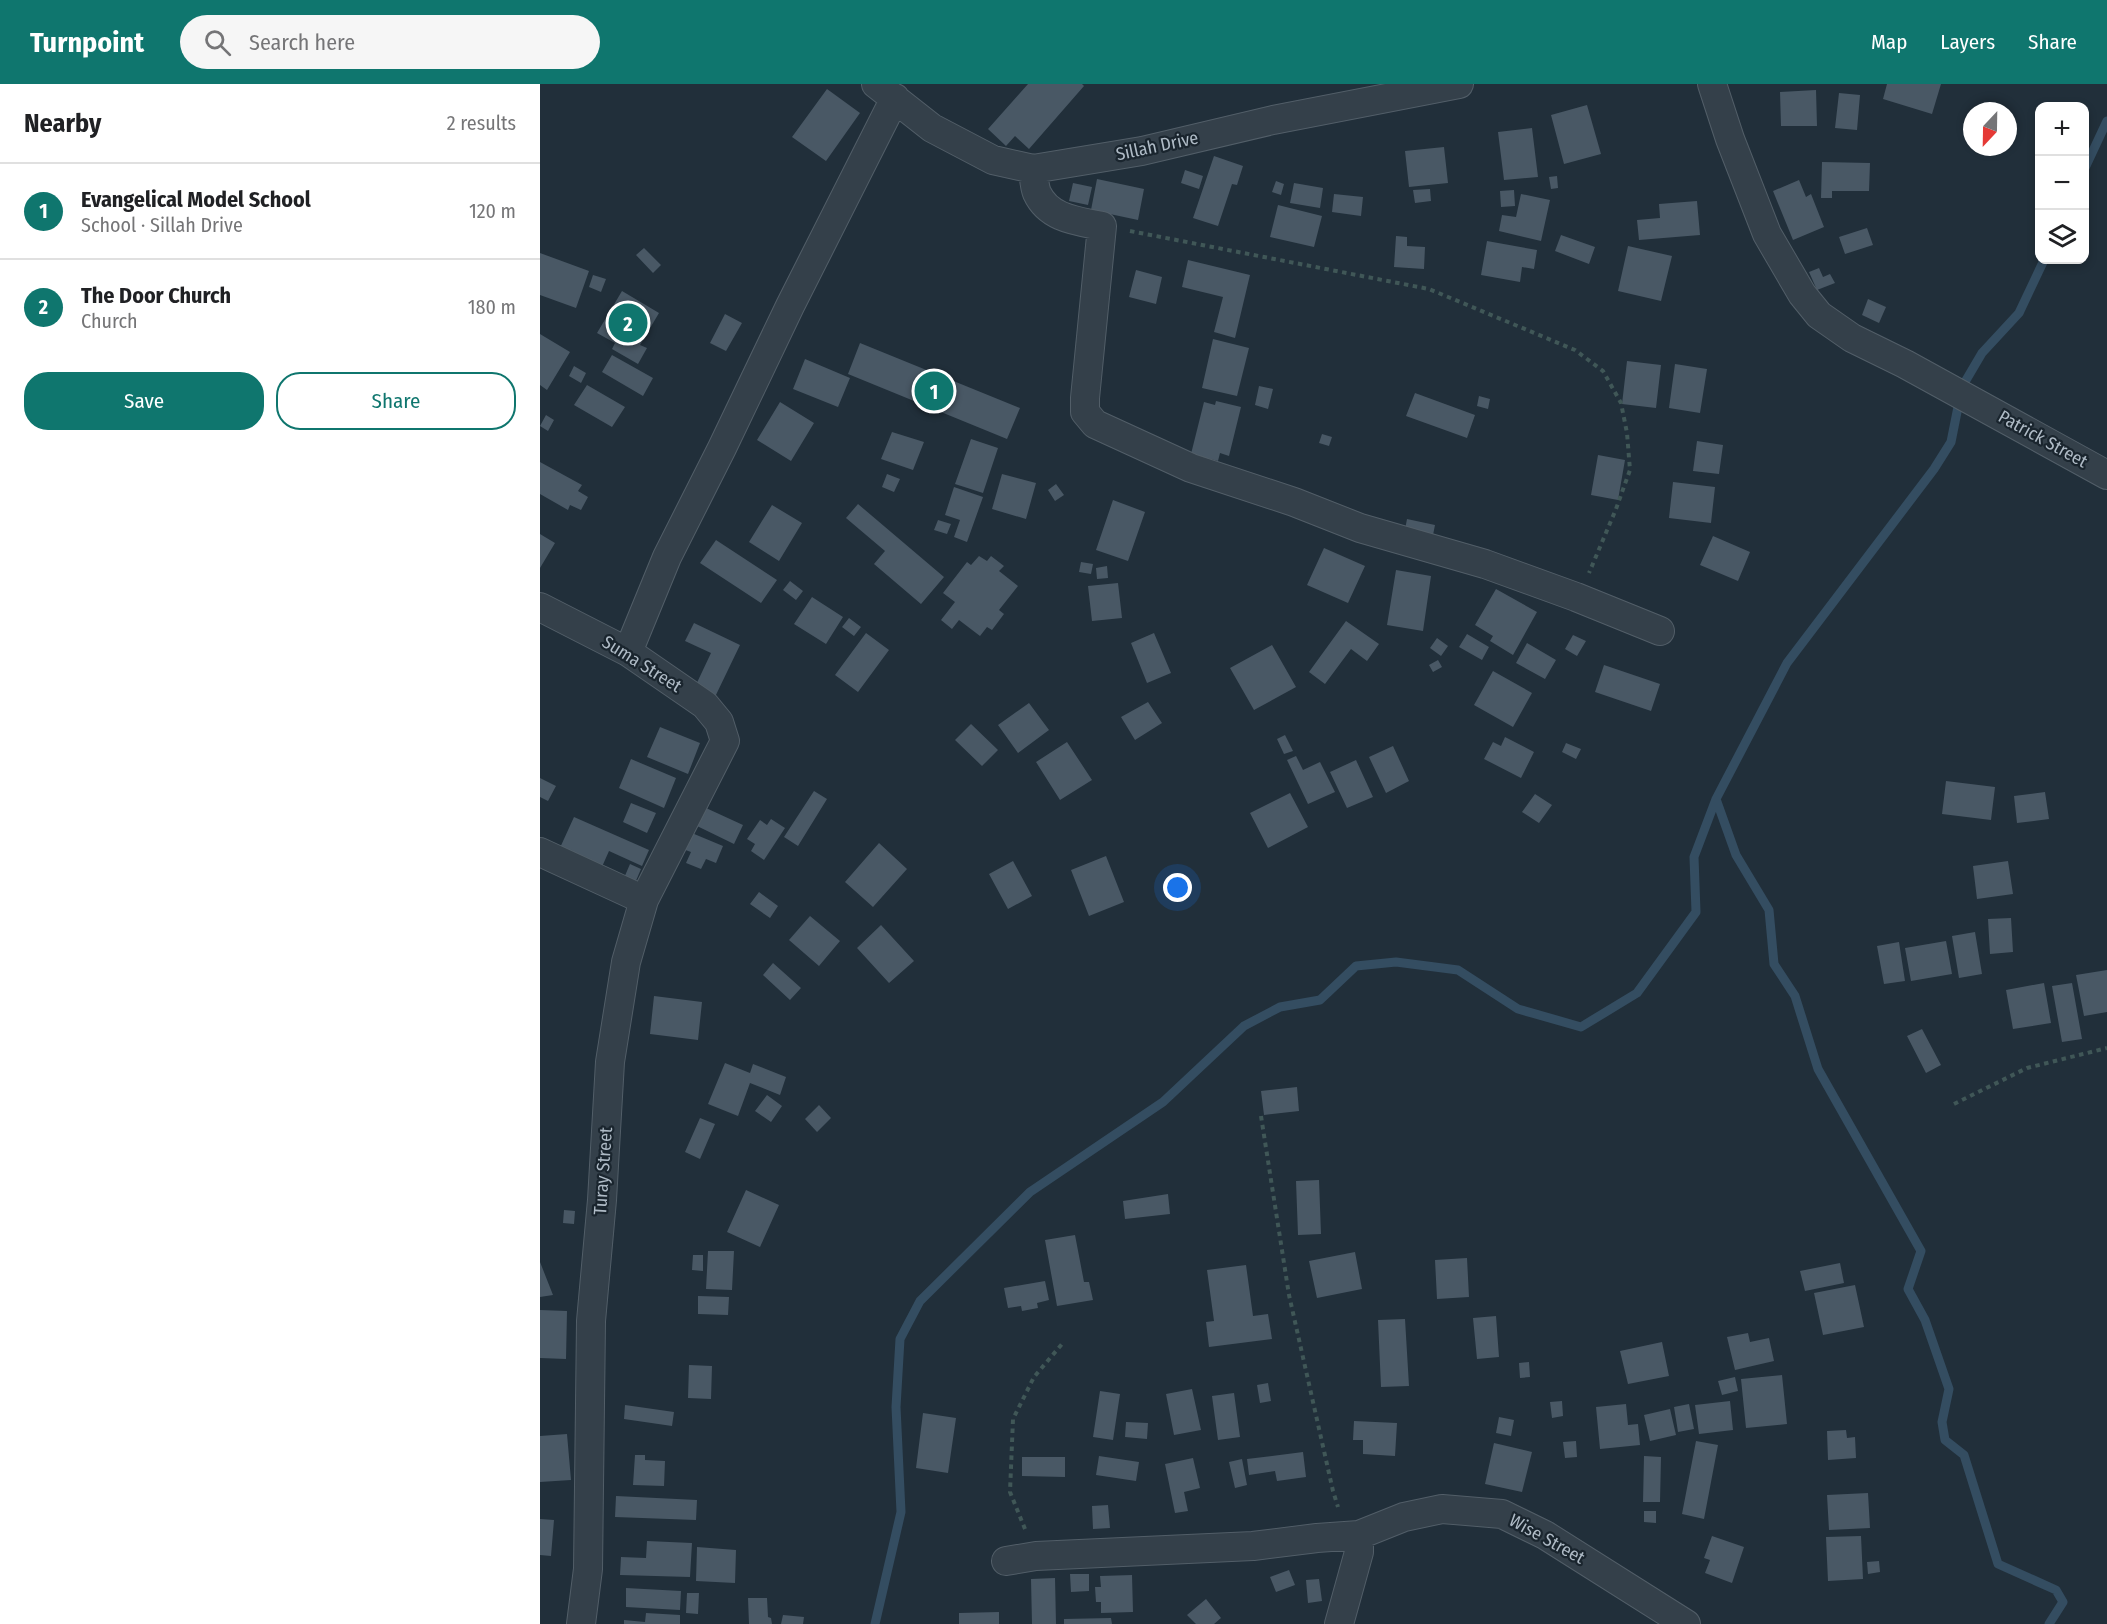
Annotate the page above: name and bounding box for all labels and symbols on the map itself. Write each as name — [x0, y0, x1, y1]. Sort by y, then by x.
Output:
north arrow — [1963, 102, 2017, 156]
street label: Sillah Drive — [1114, 127, 1200, 165]
pin: 2 — [608, 300, 647, 346]
pin: 1 — [914, 368, 954, 414]
street label: Patrick Street — [1995, 405, 2092, 473]
street label: Suma Street — [598, 631, 686, 697]
your location — [1163, 873, 1192, 902]
street label: Turay Street — [589, 1126, 617, 1216]
street label: Wise Street — [1505, 1509, 1589, 1569]

